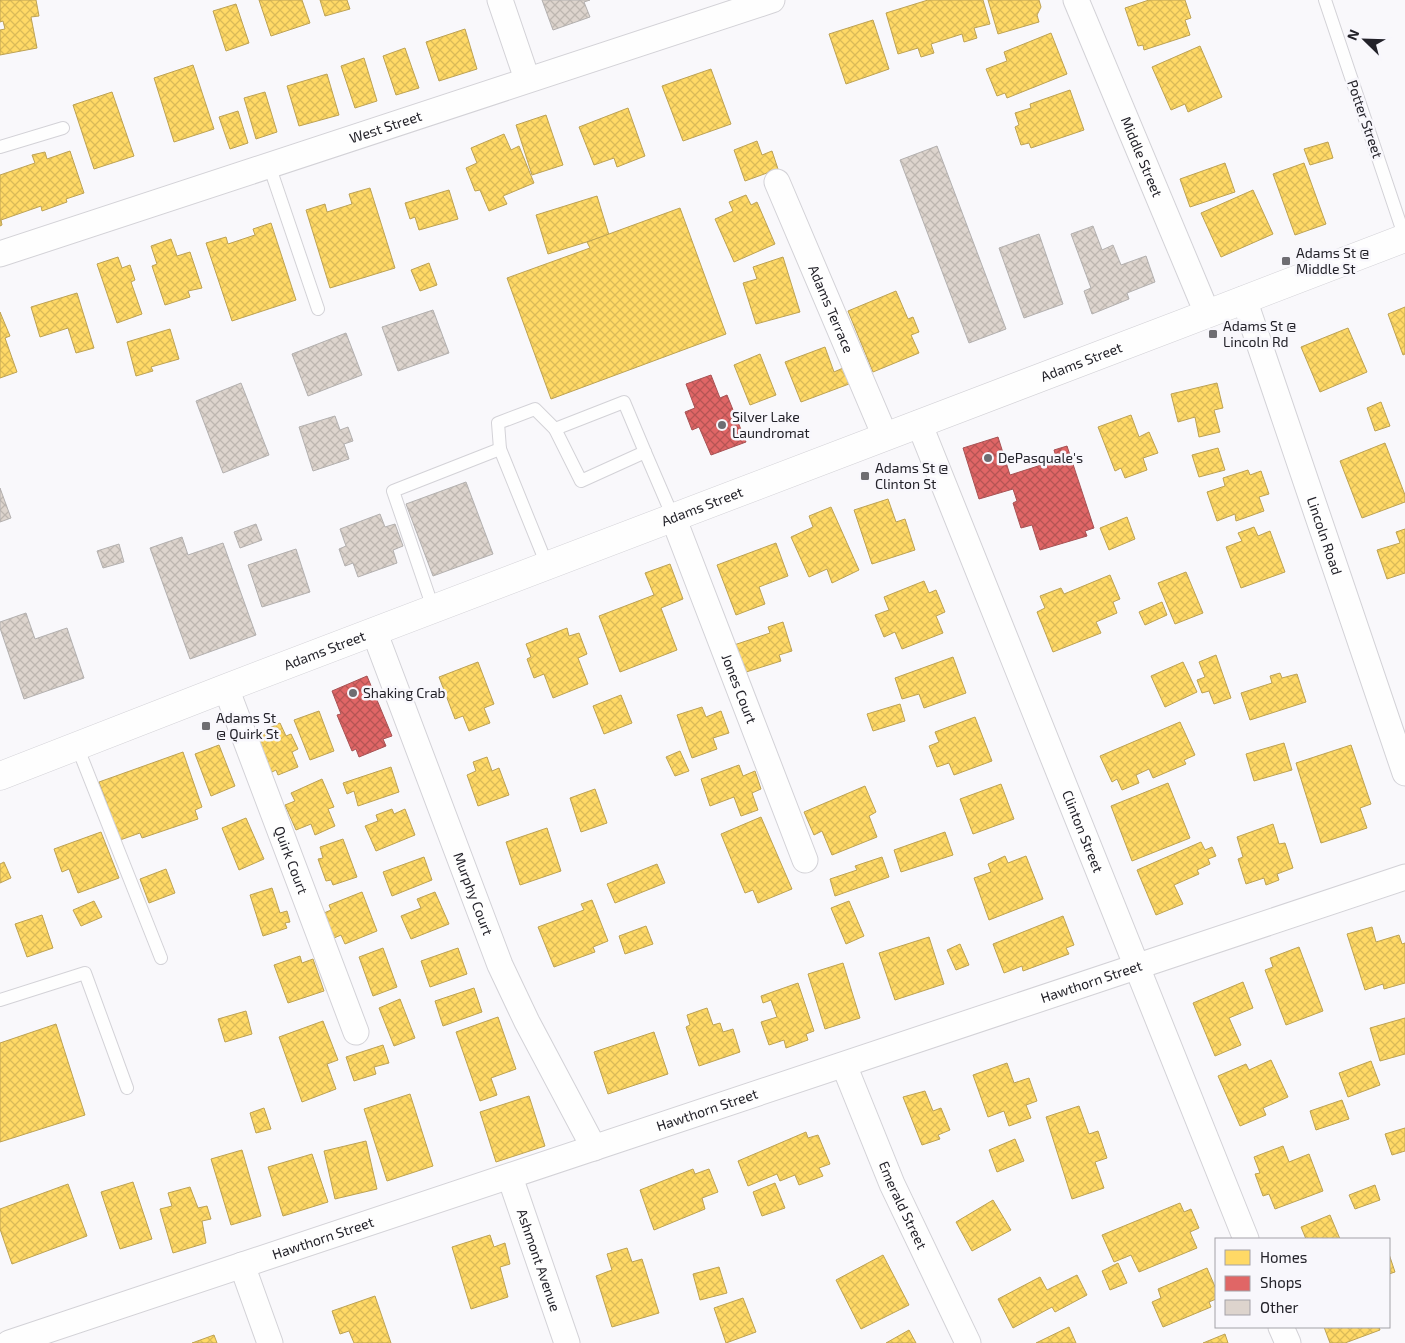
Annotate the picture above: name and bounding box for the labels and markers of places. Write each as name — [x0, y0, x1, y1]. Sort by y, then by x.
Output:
place label: Adams St @ Middle St — [1296, 244, 1369, 277]
marker: Adams St @ Middle St — [1280, 255, 1292, 267]
place label: Adams St @ Lincoln Rd — [1223, 317, 1296, 350]
marker: Adams St @ Lincoln Rd — [1207, 328, 1219, 340]
place label: Silver Lake Laundromat — [732, 408, 810, 441]
marker: Silver Lake Laundromat — [716, 419, 728, 431]
place label: DePasquale's — [998, 449, 1083, 466]
marker: DePasquale's — [982, 452, 994, 464]
place label: Adams St @ Clinton St — [875, 459, 948, 492]
marker: Adams St @ Clinton St — [859, 470, 871, 482]
place label: Shaking Crab — [363, 684, 446, 701]
marker: Shaking Crab — [347, 687, 359, 699]
place label: Adams St @ Quirk St — [216, 709, 279, 742]
marker: Adams St @ Quirk St — [200, 720, 212, 732]

